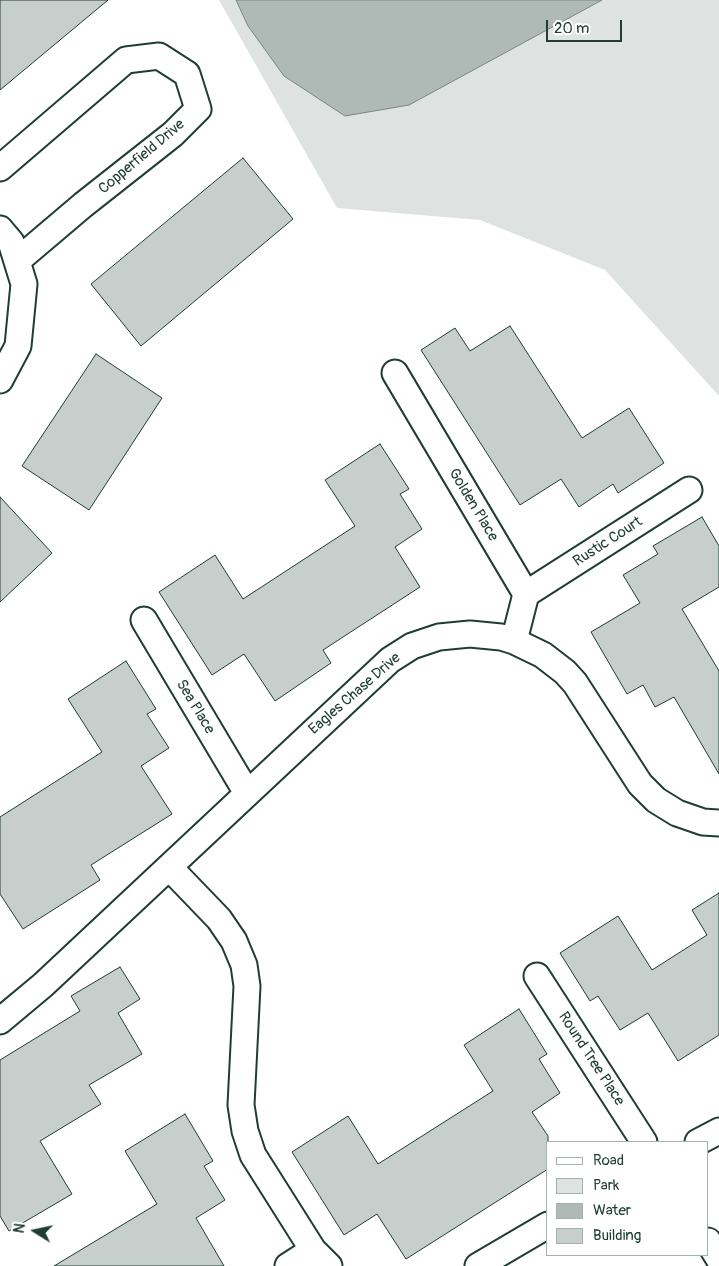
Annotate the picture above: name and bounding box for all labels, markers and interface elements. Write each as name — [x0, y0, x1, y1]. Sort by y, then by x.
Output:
scale bar — [549, 10, 625, 42]
text: 20 m — [554, 19, 589, 38]
street label: Copperfield Drive — [95, 116, 189, 198]
street label: Golden Place — [444, 465, 502, 545]
street label: Rustic Court — [570, 513, 646, 571]
street label: Eagles Chase Drive — [305, 649, 405, 739]
street label: Sea Place — [172, 677, 218, 737]
street label: Round Tree Place — [554, 1009, 628, 1109]
legend — [546, 1141, 709, 1256]
text: Road — [593, 1151, 624, 1170]
text: Park — [593, 1176, 619, 1195]
text: Water — [593, 1201, 631, 1220]
north arrow — [10, 1206, 60, 1256]
text: N — [11, 1222, 29, 1234]
text: Building — [593, 1226, 641, 1245]

